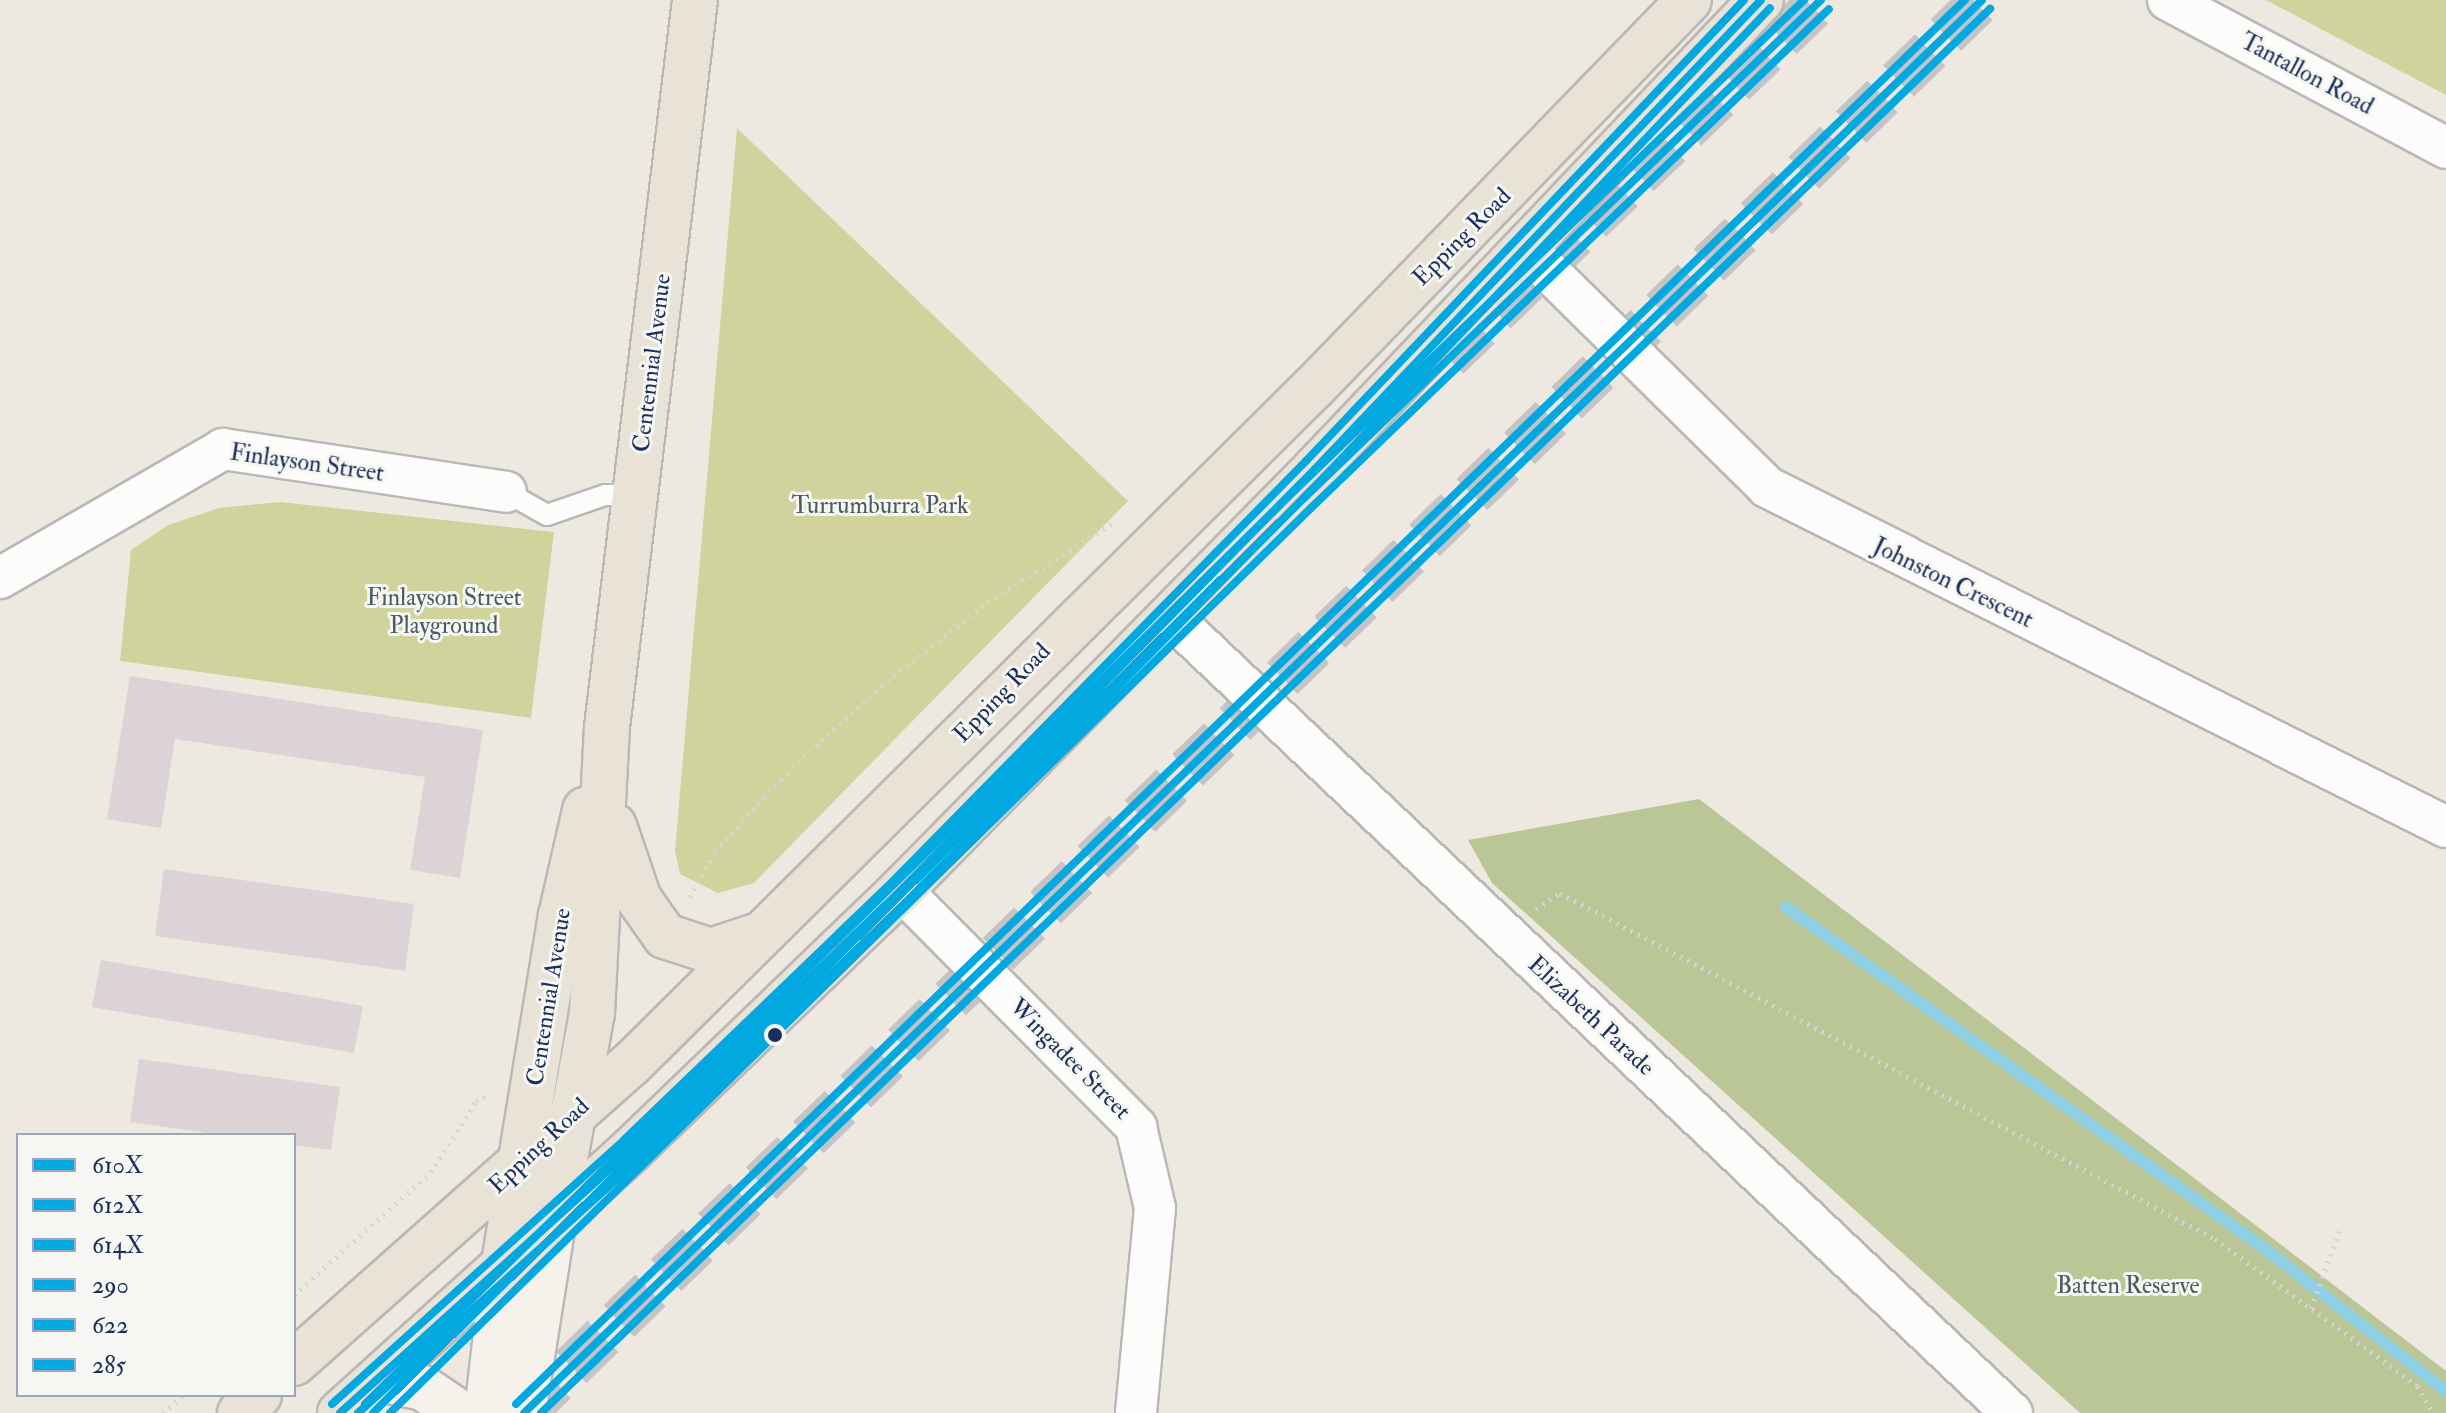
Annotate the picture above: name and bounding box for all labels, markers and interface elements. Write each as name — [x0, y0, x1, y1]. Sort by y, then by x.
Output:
street label: Tantallon Road — [2236, 27, 2378, 121]
street label: Epping Road — [1407, 182, 1517, 292]
street label: Centennial Avenue — [627, 272, 677, 454]
street label: Finlayson Street — [228, 438, 386, 488]
park label: Turrumburra Park — [791, 492, 969, 520]
street label: Johnston Crescent — [1868, 532, 2038, 634]
park label: Finlayson Street Playground — [366, 584, 522, 640]
street label: Epping Road — [947, 637, 1057, 749]
street label: Centennial Avenue — [521, 906, 577, 1088]
street label: Elizabeth Parade — [1522, 950, 1660, 1082]
street label: Wingadee Street — [1003, 992, 1137, 1126]
unlabelled marker — [767, 1027, 783, 1043]
street label: Epping Road — [483, 1092, 595, 1200]
legend — [16, 1133, 296, 1397]
text: 610X — [92, 1150, 143, 1181]
text: 612X — [92, 1190, 143, 1221]
text: 614X — [92, 1230, 144, 1261]
text: 290 — [92, 1270, 129, 1301]
park label: Batten Reserve — [2056, 1272, 2200, 1300]
text: 622 — [92, 1310, 128, 1341]
text: 285 — [92, 1350, 126, 1381]

